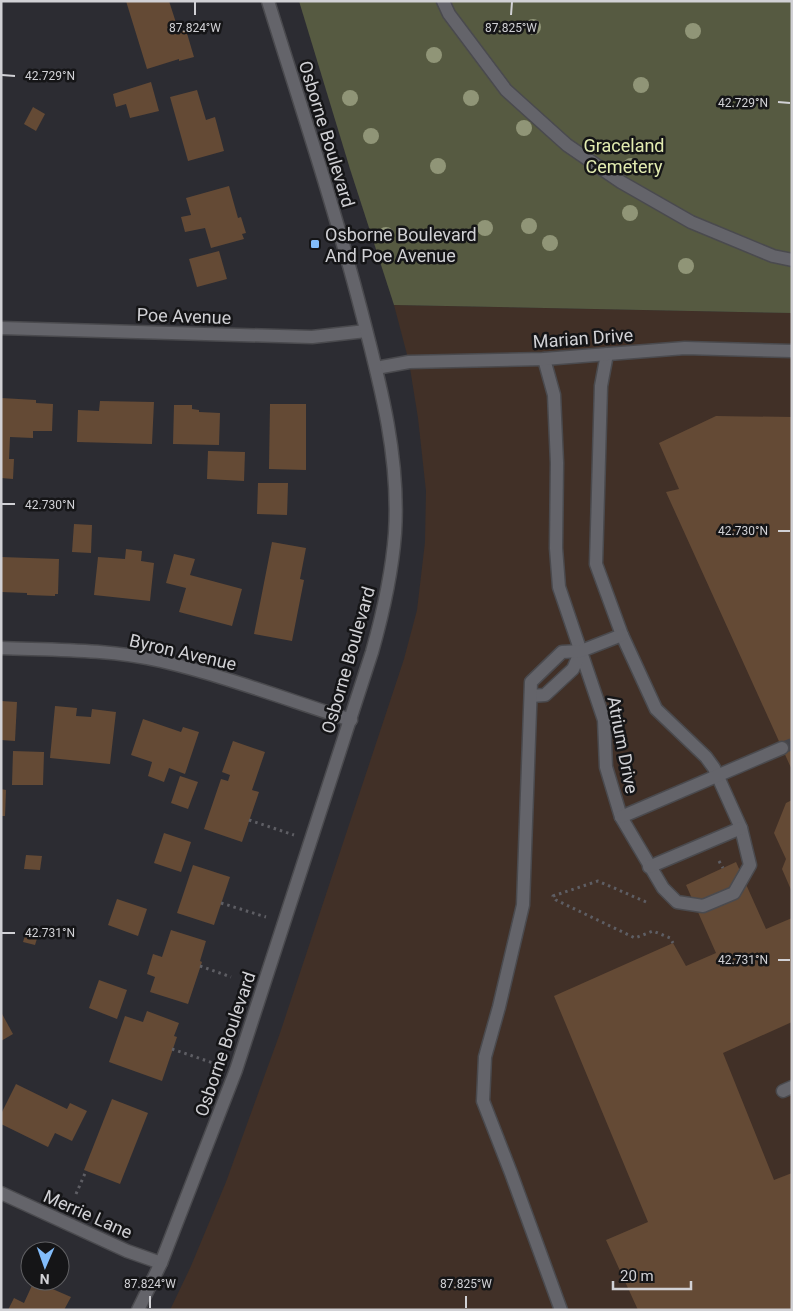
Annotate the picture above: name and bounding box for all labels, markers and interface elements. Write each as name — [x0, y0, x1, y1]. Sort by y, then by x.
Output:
text: 87.824°W — [169, 21, 221, 35]
text: 87.825°W — [485, 21, 537, 35]
street label: Osborne Boulevard — [295, 58, 359, 210]
text: 42.729°N — [25, 69, 75, 83]
text: 42.729°N — [718, 96, 768, 110]
park label: Graceland Cemetery — [583, 135, 665, 177]
place label: Osborne Boulevard And Poe Avenue — [325, 224, 477, 266]
marker: Osborne Boulevard And Poe Avenue — [309, 238, 321, 250]
street label: Poe Avenue — [136, 304, 232, 328]
street label: Marian Drive — [532, 324, 634, 352]
text: 42.730°N — [25, 498, 75, 512]
text: 42.730°N — [718, 524, 768, 538]
street label: Osborne Boulevard — [317, 584, 379, 736]
street label: Byron Avenue — [127, 629, 239, 675]
street label: Atrium Drive — [603, 695, 643, 795]
text: 42.731°N — [25, 926, 75, 940]
text: 42.731°N — [718, 953, 768, 967]
street label: Osborne Boulevard — [190, 969, 260, 1119]
street label: Merrie Lane — [40, 1185, 136, 1243]
north arrow — [20, 1241, 70, 1291]
scale bar — [613, 1258, 690, 1290]
text: 20 m — [620, 1267, 654, 1285]
text: N — [39, 1271, 50, 1287]
text: 87.824°W — [124, 1277, 176, 1291]
text: 87.825°W — [440, 1277, 492, 1291]

